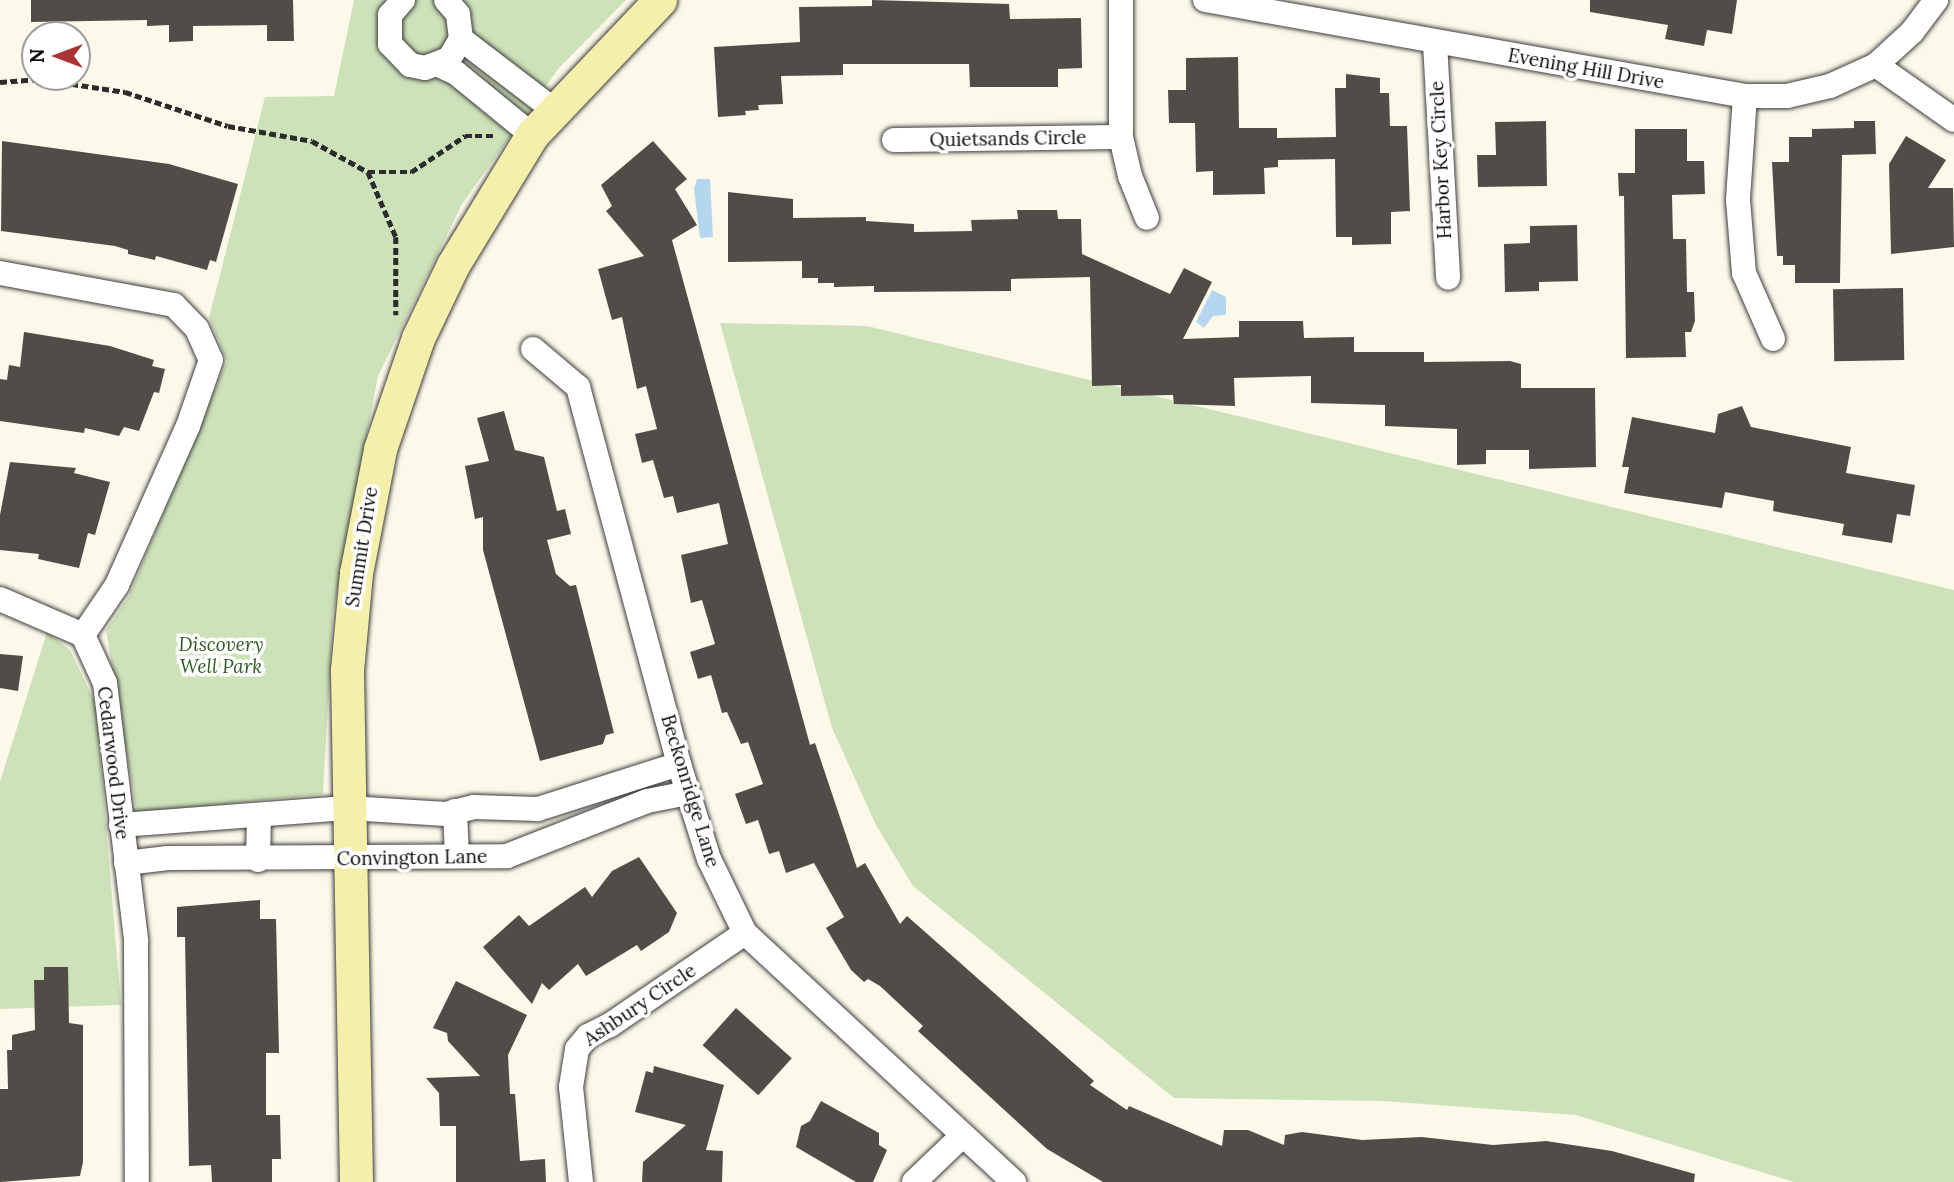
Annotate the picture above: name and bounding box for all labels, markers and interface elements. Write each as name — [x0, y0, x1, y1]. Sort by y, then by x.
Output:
north arrow — [21, 21, 91, 91]
street label: Evening Hill Drive — [1506, 44, 1666, 94]
text: N — [25, 49, 49, 63]
street label: Harbor Key Circle — [1425, 80, 1457, 240]
street label: Quietsands Circle — [929, 126, 1087, 152]
street label: Summit Drive — [341, 485, 383, 609]
park label: Discovery Well Park — [179, 634, 263, 678]
street label: Cedarwood Drive — [92, 685, 134, 841]
street label: Beckonridge Lane — [656, 712, 724, 870]
street label: Convington Lane — [336, 845, 488, 871]
street label: Ashbury Circle — [580, 959, 700, 1051]

